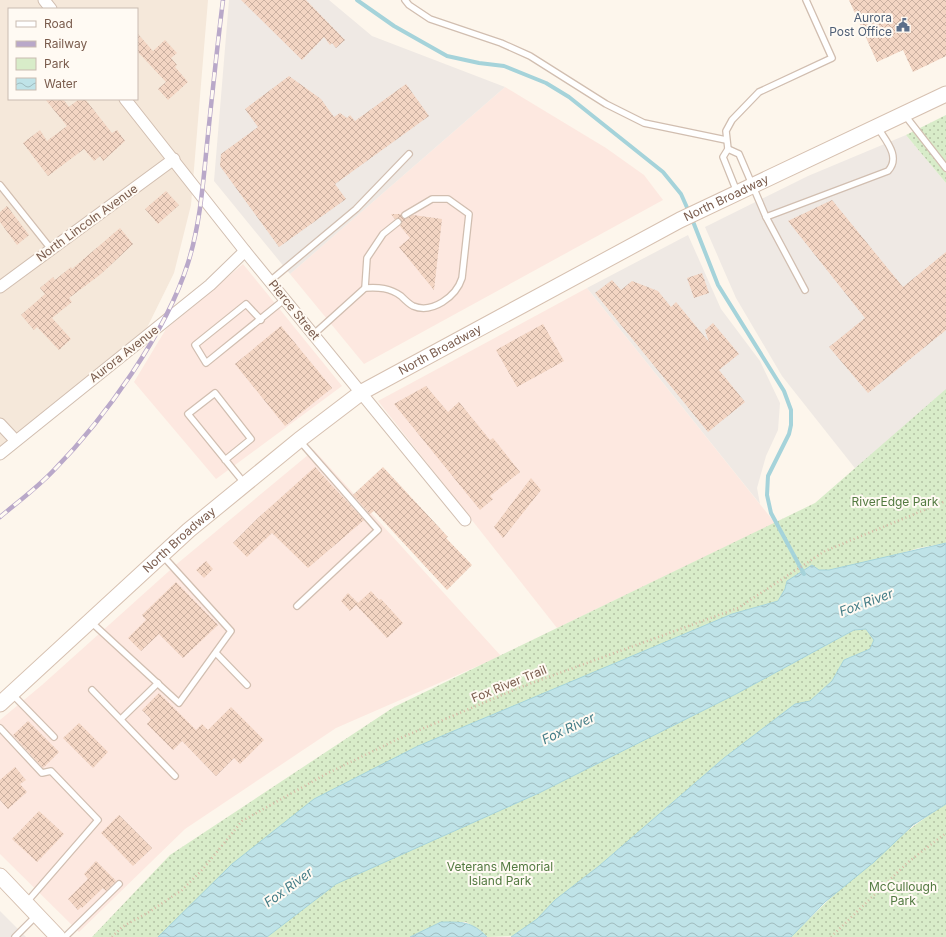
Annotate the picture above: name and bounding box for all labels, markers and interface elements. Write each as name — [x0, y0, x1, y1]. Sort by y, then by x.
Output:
legend — [8, 8, 138, 100]
place label: Aurora Post Office — [829, 10, 892, 39]
text: Road — [44, 16, 73, 31]
public building icon: Aurora Post Office — [895, 17, 911, 33]
text: Railway — [44, 36, 88, 51]
text: Park — [44, 56, 70, 71]
text: Water — [44, 76, 78, 91]
street label: North Broadway — [681, 171, 771, 224]
street label: North Lincoln Avenue — [33, 181, 140, 264]
street label: Pierce Street — [266, 277, 323, 343]
street label: North Broadway — [396, 321, 484, 378]
street label: Aurora Avenue — [86, 322, 161, 385]
park label: RiverEdge Park — [852, 494, 939, 509]
street label: North Broadway — [139, 503, 219, 576]
water label: Fox River — [837, 584, 896, 619]
street label: Fox River Trail — [469, 662, 549, 705]
water label: Fox River — [539, 708, 598, 747]
park label: Veterans Memorial Island Park — [447, 859, 553, 888]
water label: Fox River — [260, 863, 316, 910]
park label: McCullough Park — [869, 879, 937, 908]

